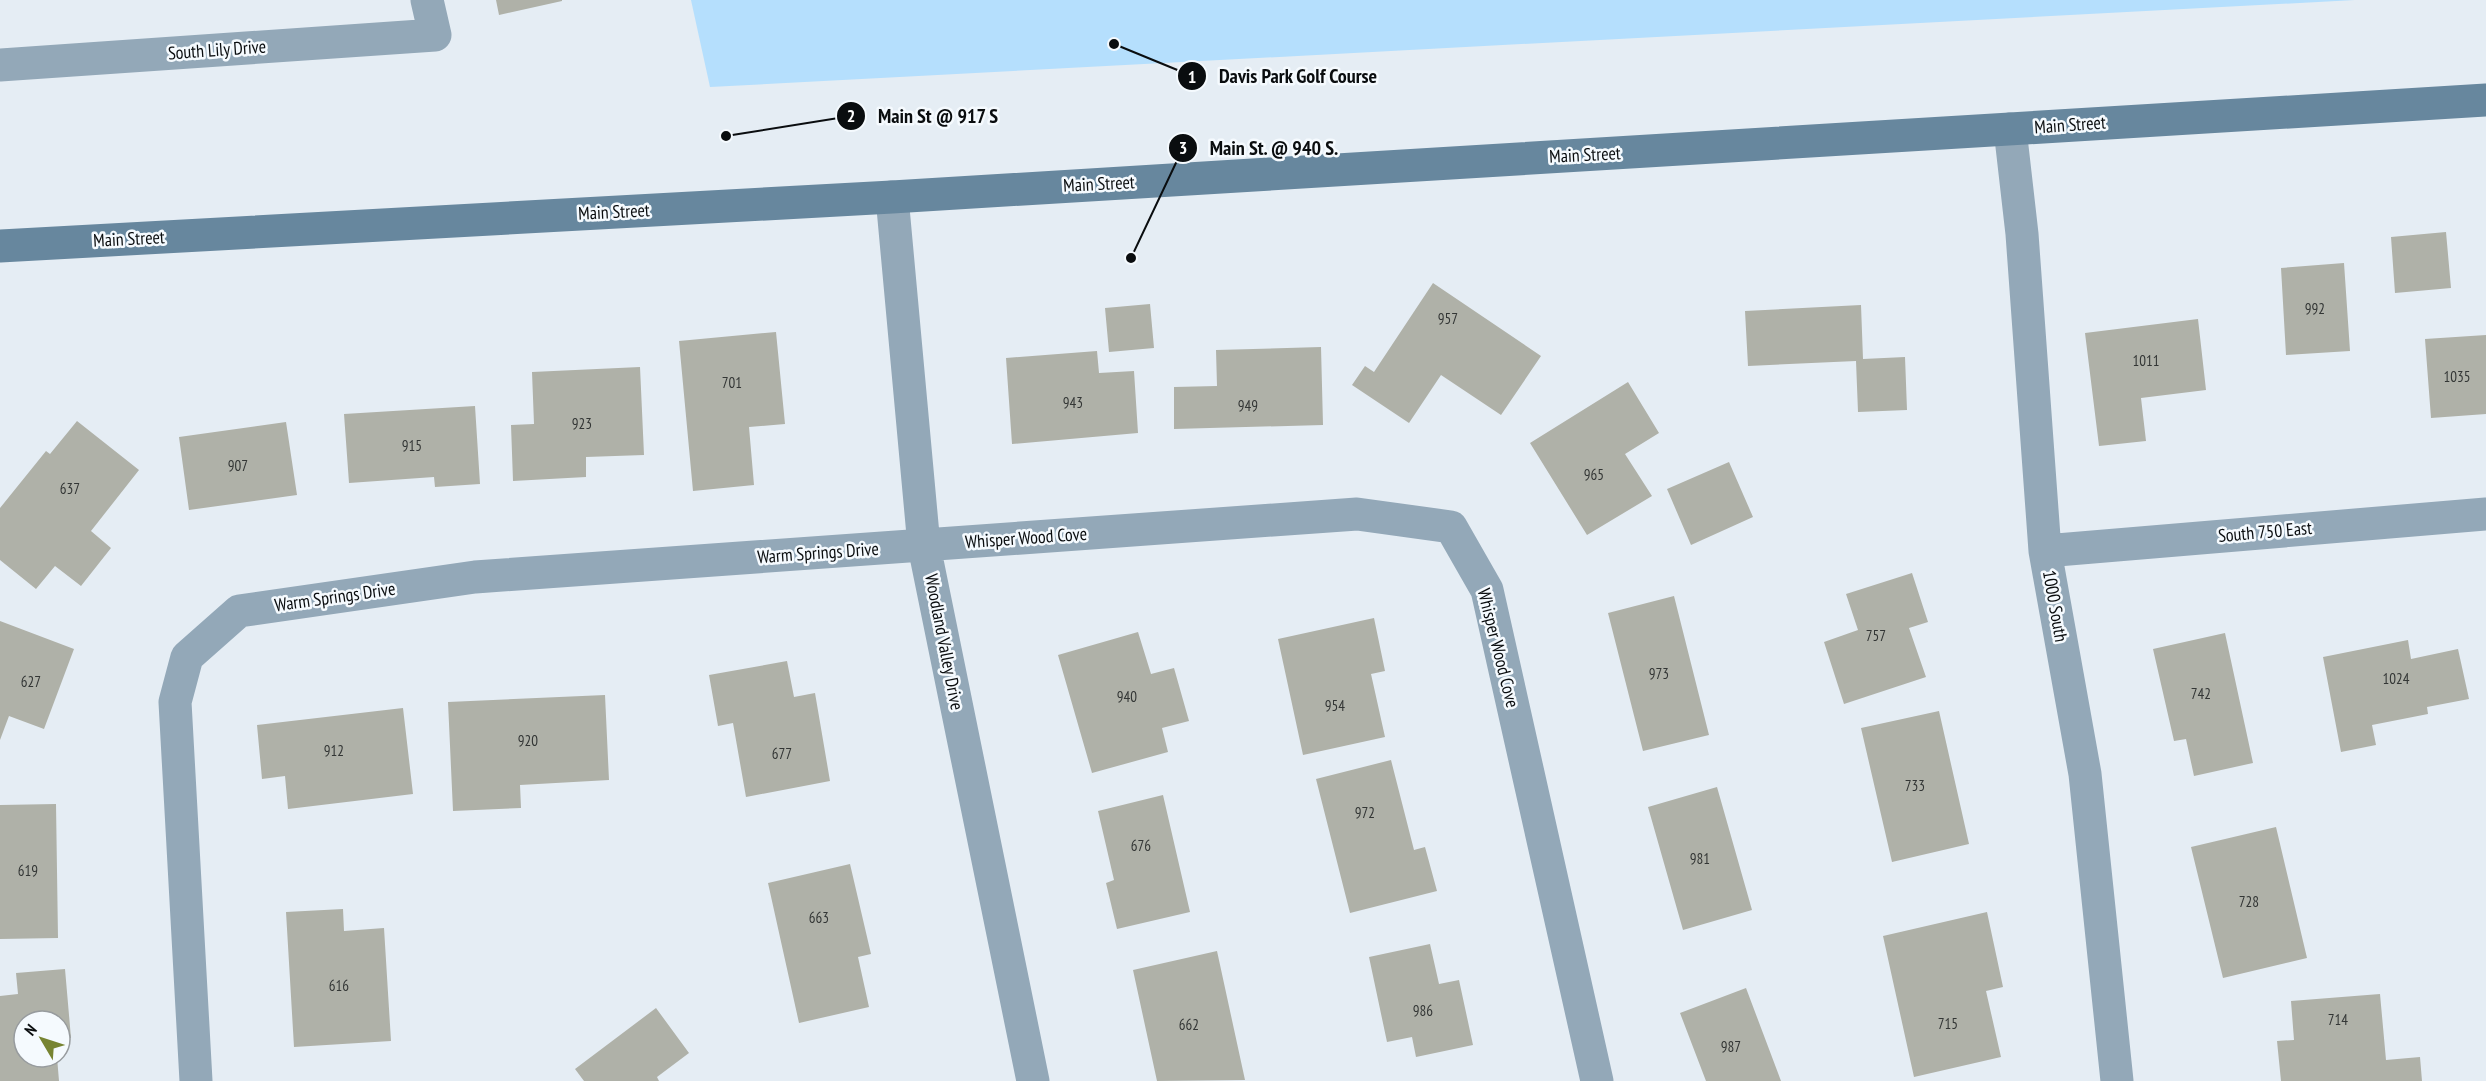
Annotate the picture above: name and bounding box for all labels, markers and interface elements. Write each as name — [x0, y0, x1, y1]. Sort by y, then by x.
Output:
street label: South Lily Drive — [167, 35, 267, 64]
callout: Davis Park Golf Course — [1177, 57, 1390, 95]
text: Davis Park Golf Course — [1219, 63, 1377, 89]
text: 1 — [1188, 65, 1196, 88]
callout: Main St @ 917 S — [836, 97, 1011, 135]
text: Main St @ 917 S — [878, 103, 998, 129]
text: 2 — [847, 104, 855, 127]
street label: Main Street — [2033, 111, 2106, 138]
callout: Main St. @ 940 S. — [1168, 129, 1351, 167]
text: Main St. @ 940 S. — [1210, 135, 1338, 161]
text: 3 — [1179, 136, 1187, 159]
street label: Main Street — [1549, 141, 1621, 168]
street label: Main Street — [1063, 170, 1135, 197]
street label: Main Street — [578, 198, 650, 225]
street label: Main Street — [93, 225, 165, 252]
house number: 992 — [2305, 299, 2325, 318]
house number: 957 — [1438, 309, 1458, 328]
house number: 1011 — [2132, 351, 2160, 370]
house number: 1035 — [2443, 367, 2471, 386]
house number: 701 — [722, 373, 742, 392]
house number: 943 — [1063, 393, 1083, 412]
house number: 949 — [1238, 396, 1258, 415]
house number: 923 — [572, 414, 592, 433]
house number: 915 — [402, 436, 422, 455]
house number: 907 — [228, 456, 248, 475]
house number: 965 — [1584, 465, 1604, 484]
house number: 637 — [60, 479, 80, 498]
street label: South 750 East — [2217, 516, 2313, 547]
street label: Whisper Wood Cove — [964, 522, 1088, 553]
street label: Warm Springs Drive — [756, 537, 880, 568]
street label: 1000 South — [2038, 568, 2073, 644]
street label: Woodland Valley Drive — [920, 572, 969, 712]
street label: Warm Springs Drive — [273, 577, 397, 616]
street label: Whisper Wood Cove — [1473, 586, 1524, 710]
house number: 757 — [1866, 626, 1886, 645]
house number: 973 — [1649, 664, 1669, 683]
house number: 1024 — [2382, 669, 2410, 688]
house number: 627 — [21, 672, 41, 691]
house number: 742 — [2191, 684, 2211, 703]
house number: 940 — [1117, 687, 1137, 706]
house number: 954 — [1325, 696, 1345, 715]
house number: 920 — [518, 731, 538, 750]
house number: 912 — [324, 741, 344, 760]
house number: 677 — [772, 744, 792, 763]
house number: 733 — [1905, 776, 1925, 795]
house number: 972 — [1355, 803, 1375, 822]
house number: 676 — [1131, 836, 1151, 855]
house number: 981 — [1690, 849, 1710, 868]
house number: 619 — [18, 861, 38, 880]
house number: 728 — [2239, 892, 2259, 911]
house number: 663 — [809, 908, 829, 927]
house number: 616 — [329, 976, 349, 995]
house number: 986 — [1413, 1001, 1433, 1020]
north arrow — [12, 1009, 72, 1069]
house number: 714 — [2328, 1010, 2348, 1029]
house number: 715 — [1938, 1014, 1958, 1033]
house number: 662 — [1179, 1015, 1199, 1034]
text: N — [20, 1020, 41, 1039]
house number: 987 — [1721, 1037, 1741, 1056]

